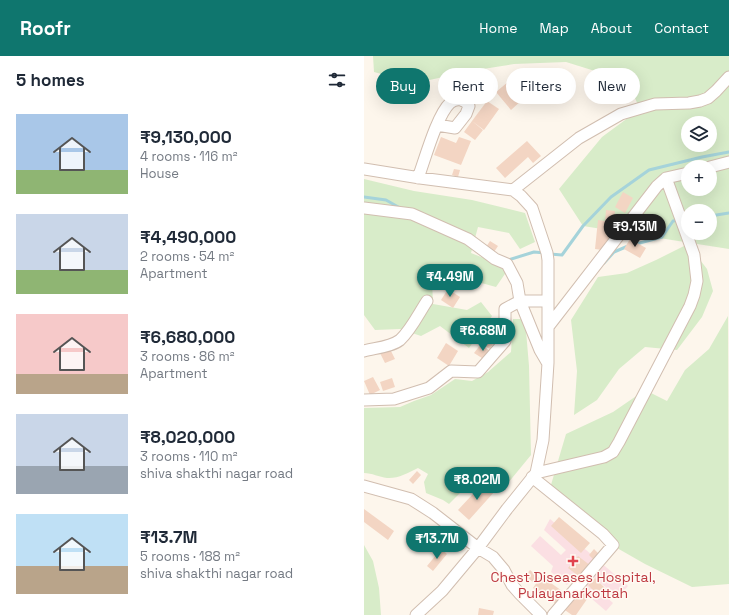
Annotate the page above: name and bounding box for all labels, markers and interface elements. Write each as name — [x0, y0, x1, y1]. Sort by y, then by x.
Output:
text: Roofr — [20, 16, 71, 41]
text: Home — [479, 19, 517, 37]
text: Map — [539, 19, 569, 37]
text: About — [591, 19, 632, 37]
text: Contact — [654, 19, 709, 37]
chip: Buy — [376, 68, 430, 104]
chip: Rent — [438, 68, 498, 104]
chip: Filters — [506, 68, 576, 104]
chip: New — [584, 68, 640, 104]
text: 5 homes — [16, 69, 85, 91]
icon: filters — [326, 69, 348, 91]
map controls — [681, 116, 717, 240]
button: layers — [681, 116, 717, 152]
text: ₹9,130,000 — [140, 126, 232, 148]
icon: home — [48, 130, 96, 178]
text: 4 rooms · 116 m² — [140, 148, 237, 165]
button: + — [681, 160, 717, 196]
text: House — [140, 165, 179, 182]
button: − — [681, 204, 717, 240]
pin: ₹9.13M — [602, 214, 668, 248]
text: ₹9.13M — [613, 218, 657, 235]
text: ₹4,490,000 — [140, 226, 236, 248]
icon: home — [48, 230, 96, 278]
text: 2 rooms · 54 m² — [140, 248, 234, 265]
pin: ₹4.49M — [417, 264, 483, 298]
text: Apartment — [140, 265, 208, 282]
text: ₹4.49M — [426, 268, 474, 285]
pin: ₹6.68M — [450, 318, 516, 352]
text: ₹6.68M — [459, 322, 507, 339]
text: ₹6,680,000 — [140, 326, 235, 348]
icon: home — [48, 330, 96, 378]
text: 3 rooms · 86 m² — [140, 348, 234, 365]
text: Apartment — [140, 365, 208, 382]
text: ₹8,020,000 — [140, 426, 235, 448]
icon: home — [48, 430, 96, 478]
text: 3 rooms · 110 m² — [140, 448, 238, 465]
text: shiva shakthi nagar road — [140, 465, 293, 482]
pin: ₹8.02M — [444, 467, 510, 501]
text: ₹8.02M — [453, 471, 501, 488]
text: ₹13.7M — [140, 526, 198, 548]
pin: ₹13.7M — [404, 526, 470, 560]
icon: home — [48, 530, 96, 578]
text: ₹13.7M — [415, 530, 459, 547]
text: 5 rooms · 188 m² — [140, 548, 240, 565]
marker: Chest Diseases Hospital, Pulayanarkottah — [567, 555, 579, 567]
text: shiva shakthi nagar road — [140, 565, 293, 582]
place label: Chest Diseases Hospital, Pulayanarkottah — [490, 568, 656, 602]

